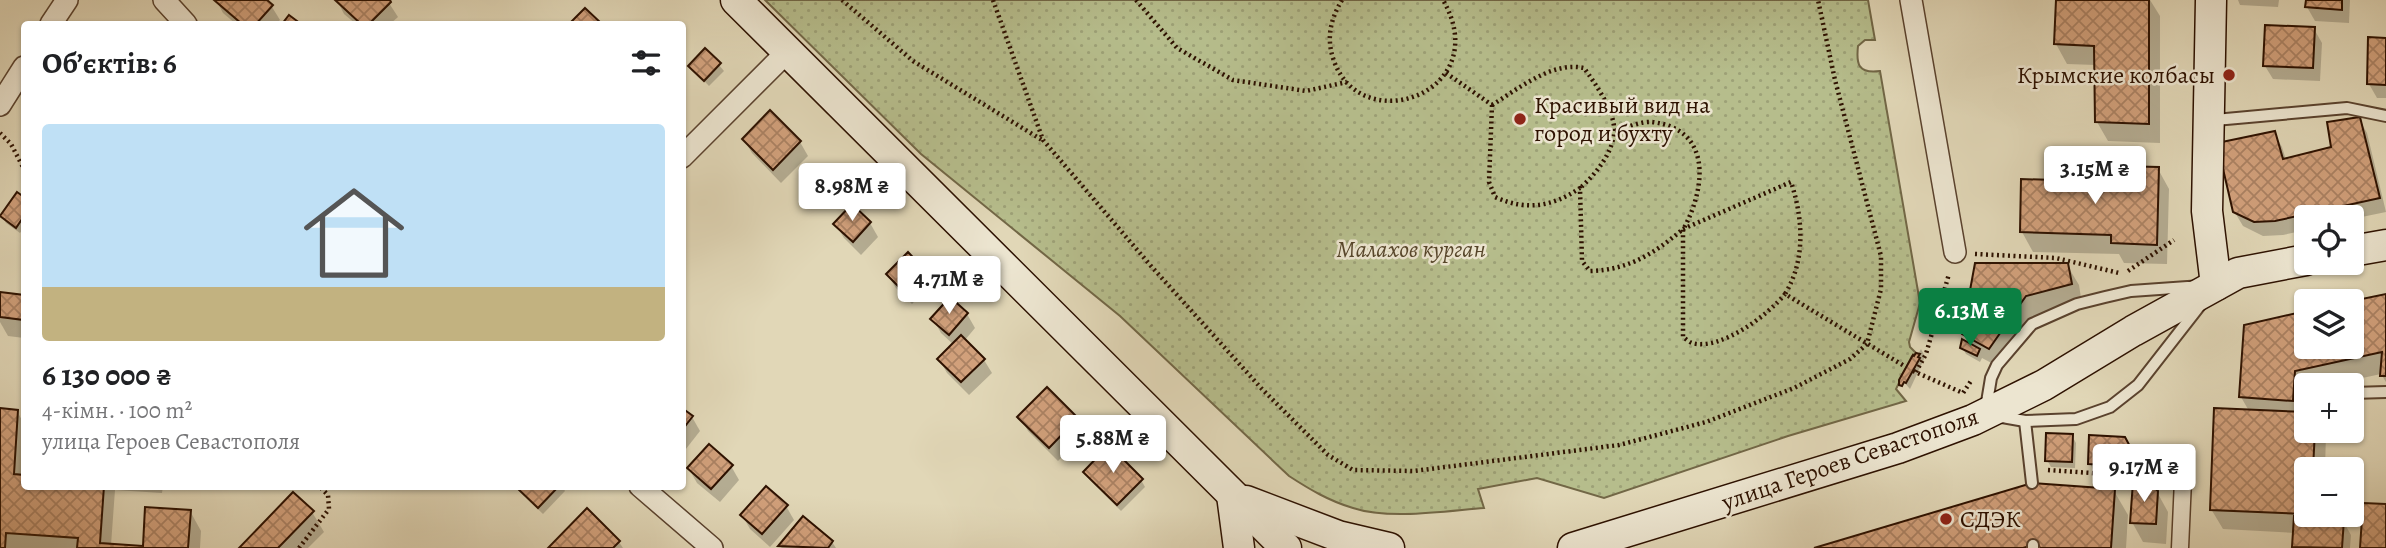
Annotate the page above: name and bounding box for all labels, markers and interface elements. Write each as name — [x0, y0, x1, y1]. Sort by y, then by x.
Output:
text: Об’єктів: 6 — [42, 43, 177, 83]
icon: filters — [627, 44, 665, 82]
place label: Крымские колбасы — [2017, 59, 2215, 91]
marker: Крымские колбасы — [2221, 67, 2237, 83]
place label: Красивый вид на город и бухту — [1534, 89, 1710, 149]
marker: Красивый вид на город и бухту — [1512, 111, 1528, 127]
pin: 3.15M ₴ — [2030, 146, 2160, 206]
text: 3.15M ₴ — [2060, 153, 2130, 184]
pin: 8.98M ₴ — [787, 164, 917, 223]
icon: home — [291, 170, 417, 296]
text: 8.98M ₴ — [815, 170, 889, 201]
map controls — [2294, 205, 2364, 527]
button: locate — [2294, 205, 2364, 275]
park label: Малахов курган — [1336, 233, 1486, 265]
pin: 4.71M ₴ — [884, 256, 1014, 316]
text: 4.71M ₴ — [914, 263, 984, 294]
pin: 6.13M ₴ — [1905, 288, 2035, 348]
button: layers — [2294, 289, 2364, 359]
text: 6.13M ₴ — [1935, 295, 2005, 326]
text: 6 130 000 ₴ — [42, 355, 172, 395]
button: + — [2294, 373, 2364, 443]
text: 4-кімн. · 100 m² — [42, 395, 192, 426]
street label: улица Героев Севастополя — [1716, 400, 1983, 518]
pin: 5.88M ₴ — [1048, 416, 1178, 475]
text: 5.88M ₴ — [1076, 422, 1150, 453]
text: улица Героев Севастополя — [42, 426, 300, 457]
pin: 9.17M ₴ — [2079, 444, 2209, 504]
text: 9.17M ₴ — [2109, 451, 2179, 482]
button: − — [2294, 457, 2364, 527]
place label: СДЭК — [1960, 503, 2021, 535]
marker: СДЭК — [1938, 511, 1954, 527]

